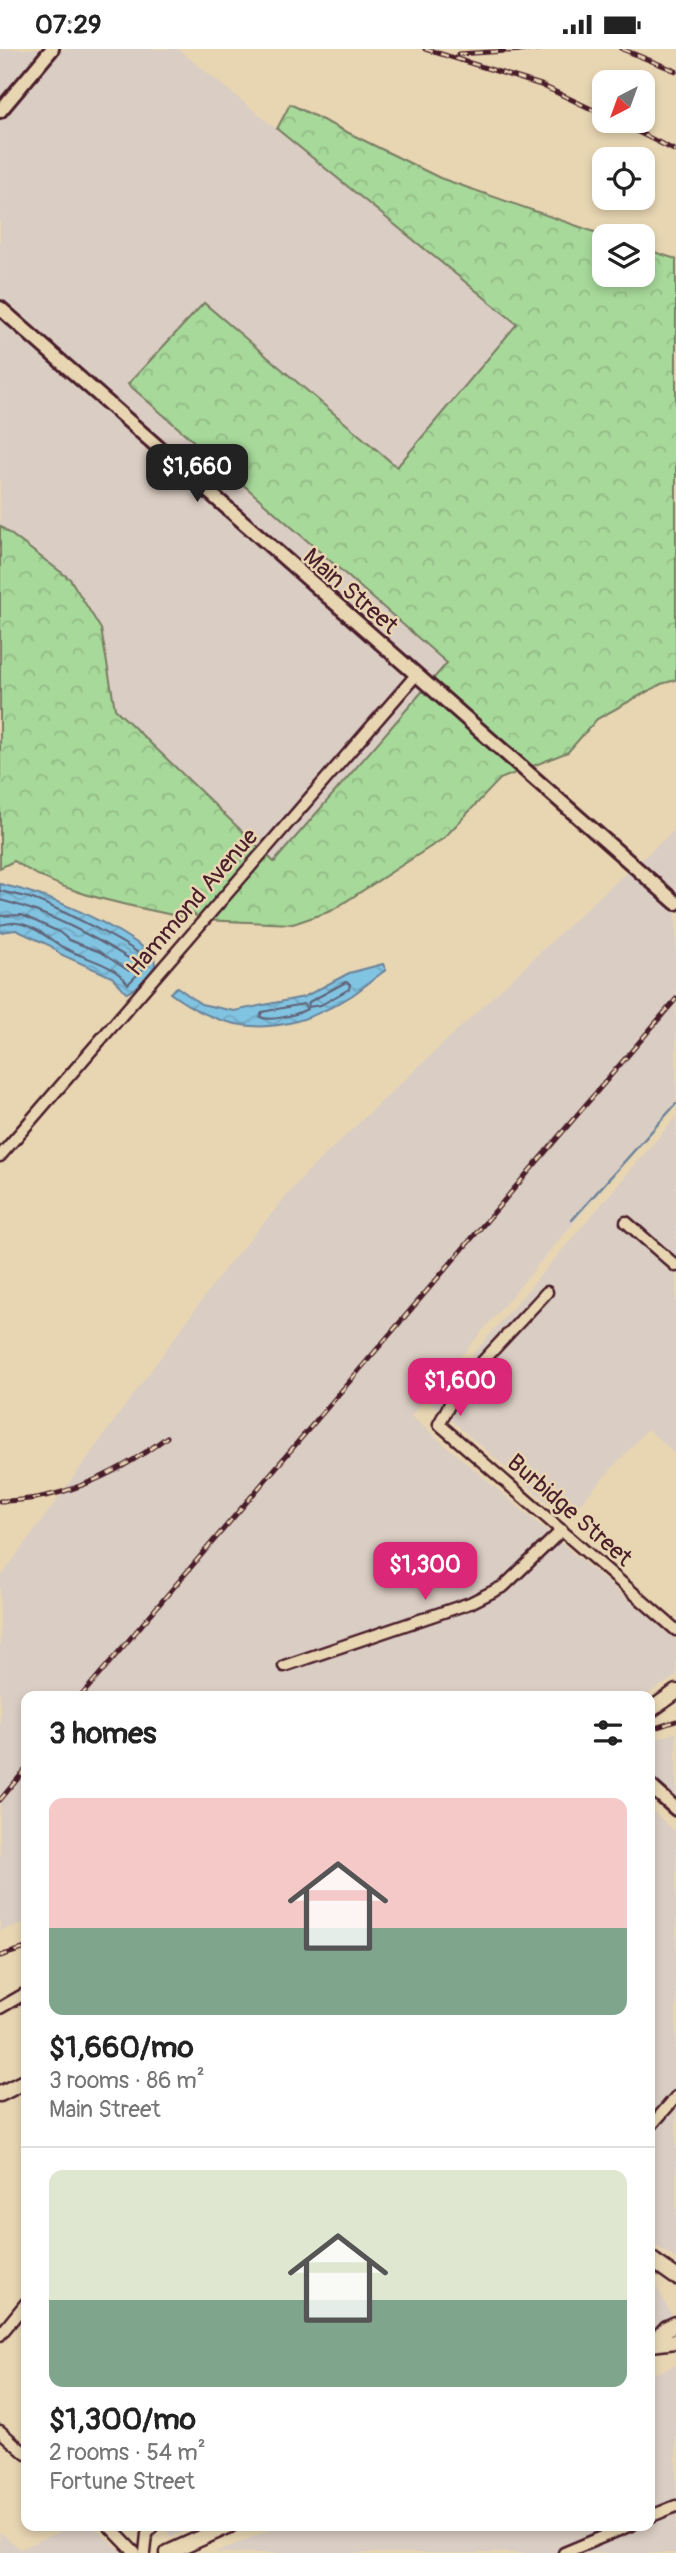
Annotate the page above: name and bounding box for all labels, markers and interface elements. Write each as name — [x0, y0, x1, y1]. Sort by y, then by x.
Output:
text: 07:29 — [35, 9, 101, 41]
north arrow — [592, 70, 654, 133]
map controls — [592, 70, 655, 287]
button: locate — [592, 147, 655, 210]
button: layers — [592, 224, 655, 287]
pin: $1,660 — [140, 445, 254, 504]
text: $1,660 — [162, 452, 232, 481]
street label: Main Street — [297, 542, 404, 641]
street label: Hammond Avenue — [120, 823, 264, 982]
pin: $1,600 — [403, 1359, 517, 1418]
text: $1,600 — [424, 1366, 496, 1395]
street label: Burbidge Street — [501, 1448, 638, 1573]
pin: $1,300 — [368, 1543, 482, 1602]
text: $1,300 — [389, 1550, 461, 1579]
icon: filters — [589, 1714, 627, 1752]
text: 3 homes — [49, 1715, 156, 1752]
icon: home — [275, 1843, 401, 1969]
text: $1,660/mo — [49, 2029, 194, 2066]
text: 3 rooms · 86 m² — [49, 2066, 205, 2095]
text: Main Street — [49, 2095, 161, 2124]
icon: home — [275, 2215, 401, 2341]
text: $1,300/mo — [49, 2401, 196, 2438]
text: 2 rooms · 54 m² — [49, 2438, 206, 2467]
text: Fortune Street — [49, 2467, 195, 2496]

